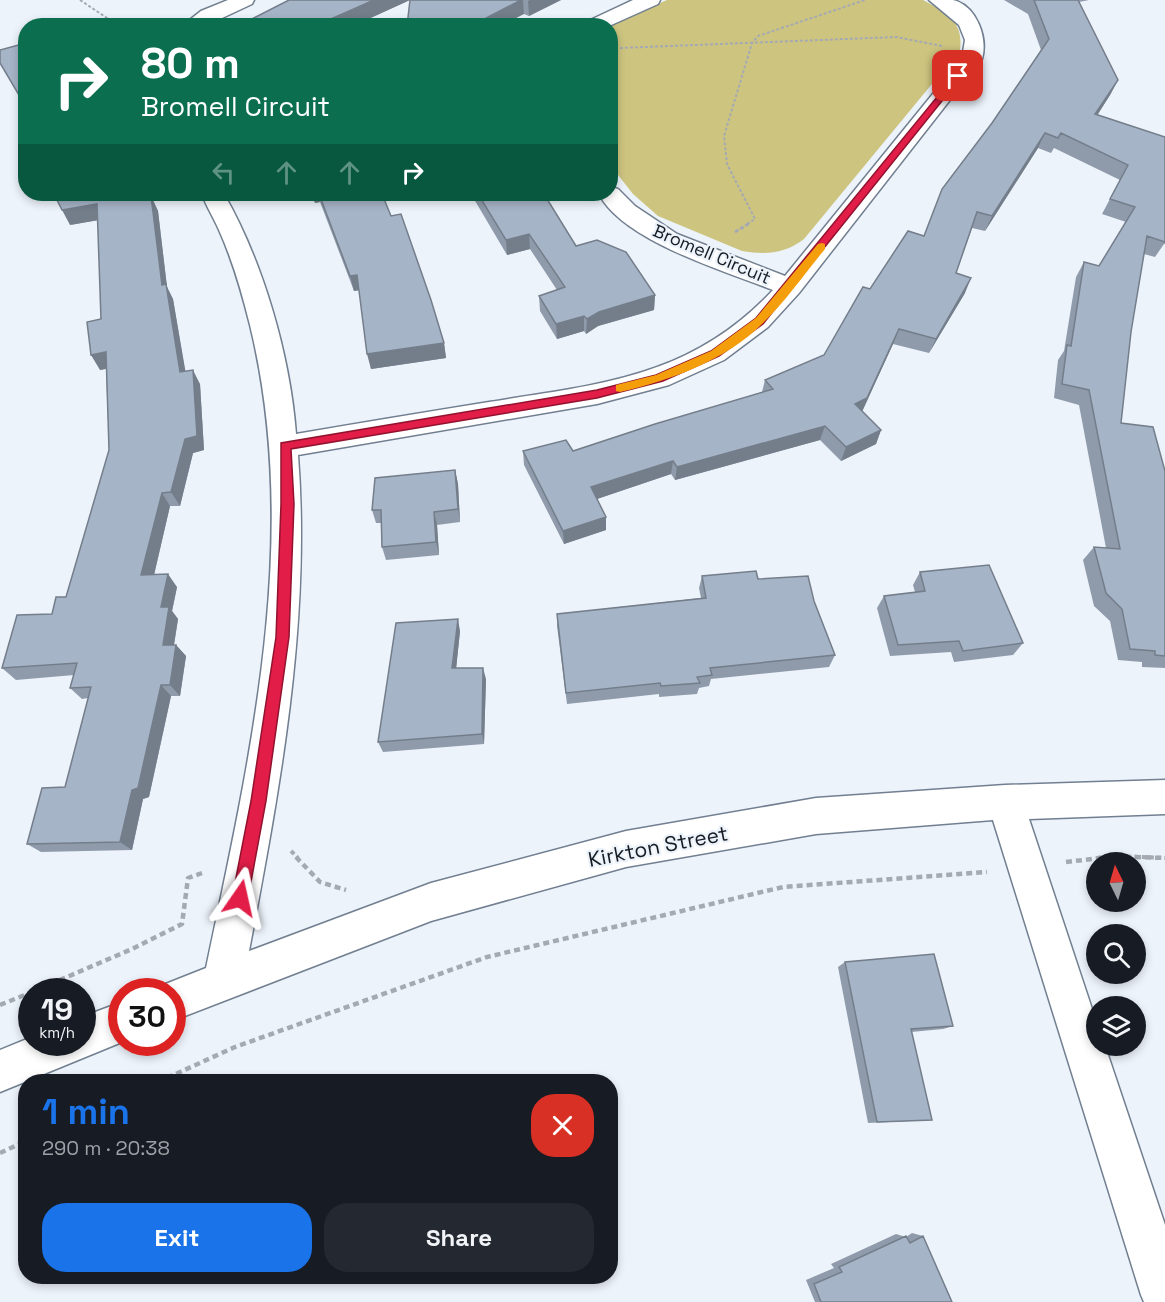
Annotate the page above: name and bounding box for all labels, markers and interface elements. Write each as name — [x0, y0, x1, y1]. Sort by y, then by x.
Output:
text: 80 m — [141, 37, 240, 90]
icon: right — [42, 42, 120, 120]
pin — [932, 50, 983, 101]
icon: arrive — [941, 59, 974, 92]
text: Bromell Circuit — [141, 89, 330, 124]
icon: left — [207, 156, 240, 189]
icon: ahead — [270, 156, 303, 189]
icon: ahead — [333, 156, 366, 189]
icon: right — [396, 156, 429, 189]
street label: Bromell Circuit — [650, 219, 774, 289]
street label: Kirkton Street — [586, 819, 730, 873]
north arrow — [1086, 852, 1146, 912]
map controls — [1086, 852, 1146, 1056]
position arrow — [208, 866, 272, 930]
button: search — [1086, 924, 1146, 984]
speed limit sign: 30 — [108, 978, 186, 1056]
text: 19 — [41, 990, 73, 1029]
button: layers — [1086, 996, 1146, 1056]
text: km/h — [39, 1023, 75, 1042]
text: 1 min — [42, 1089, 130, 1135]
button: close — [531, 1094, 594, 1157]
text: 290 m · 20:38 — [42, 1135, 170, 1161]
button: Exit — [42, 1203, 312, 1272]
button: Share — [324, 1203, 594, 1272]

